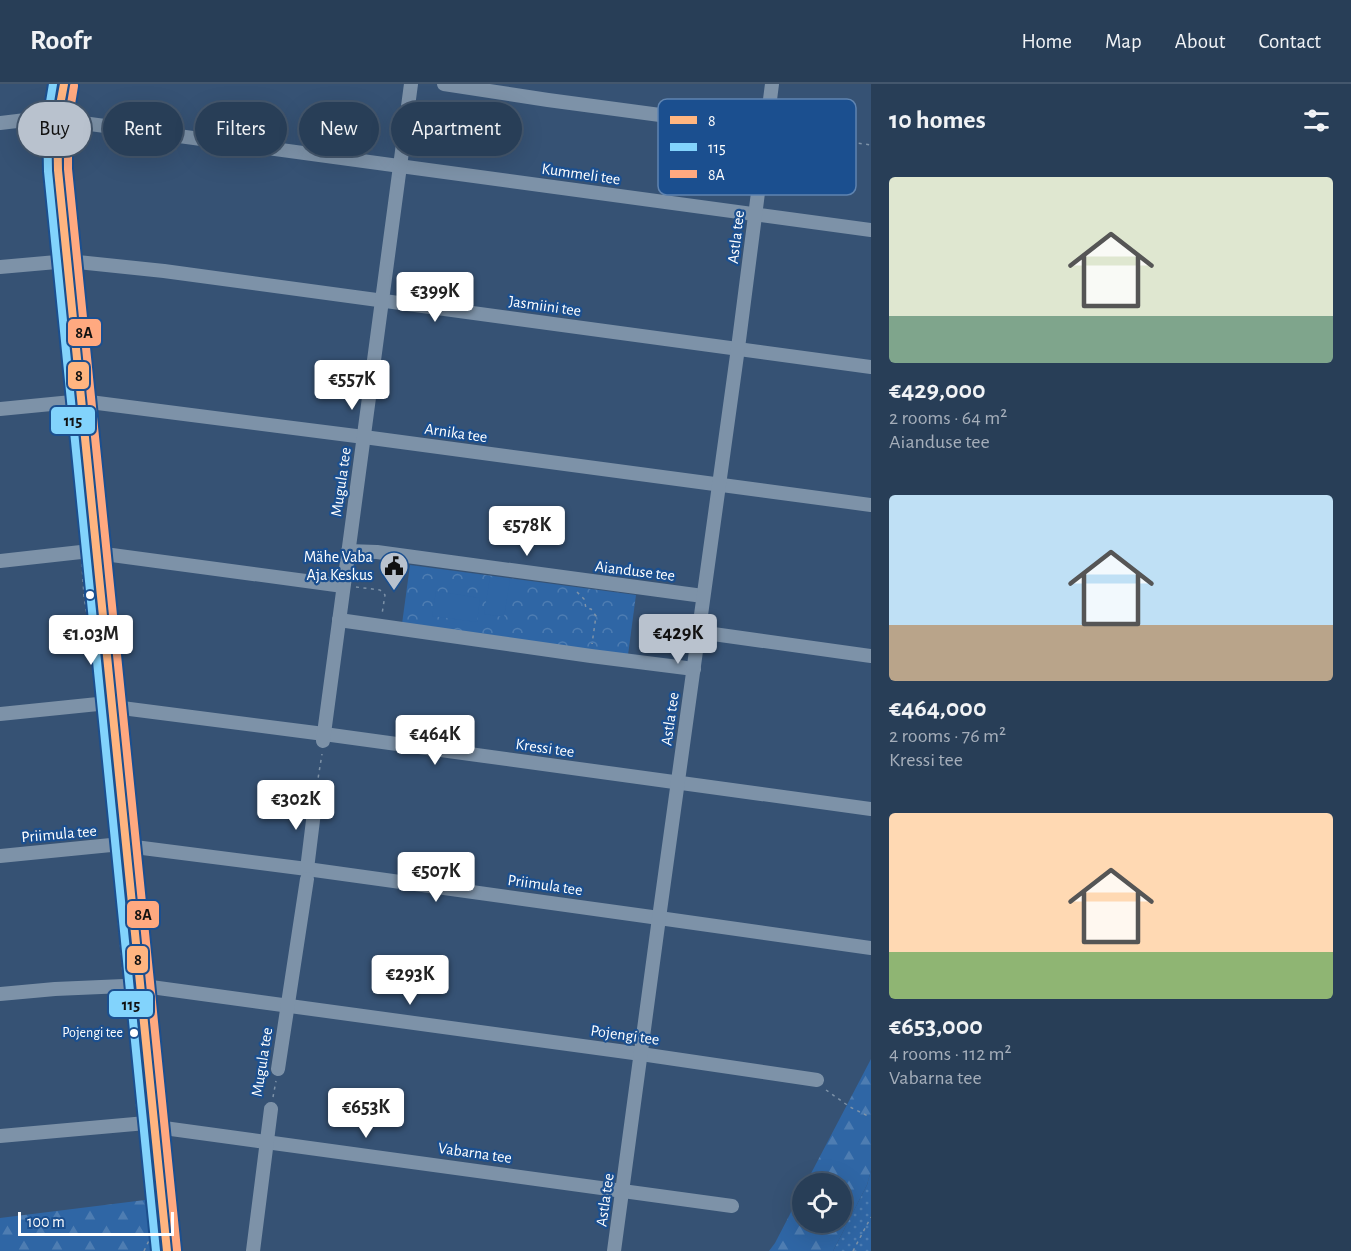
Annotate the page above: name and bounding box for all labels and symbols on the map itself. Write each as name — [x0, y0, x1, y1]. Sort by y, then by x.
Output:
legend — [658, 99, 856, 195]
text: 8 — [708, 113, 716, 129]
text: 115 — [708, 140, 726, 156]
street label: Kummeli tee — [541, 161, 621, 187]
text: 8A — [708, 167, 725, 183]
street label: Astla tee — [725, 209, 747, 265]
pin: €399K — [393, 272, 477, 323]
street label: Jasmiini tee — [508, 293, 582, 319]
line badge: 8A — [67, 318, 102, 347]
text: 8A — [75, 325, 93, 341]
pin: €557K — [310, 360, 394, 411]
line badge: 8 — [67, 361, 90, 390]
text: 8 — [75, 368, 83, 384]
line badge: 115 — [50, 406, 96, 435]
text: 115 — [64, 413, 82, 429]
street label: Arnika tee — [424, 421, 488, 445]
street label: Mugula tee — [328, 446, 354, 518]
pin: €578K — [485, 506, 569, 557]
place label: Mähe Vaba Aja Keskus — [304, 549, 373, 584]
public building icon: Mähe Vaba Aja Keskus — [378, 550, 410, 592]
street label: Aianduse tee — [594, 558, 676, 584]
unlabelled marker — [84, 589, 96, 601]
pin: €429K — [636, 614, 720, 665]
pin: €1.03M — [42, 615, 140, 666]
street label: Astla tee — [658, 691, 682, 747]
pin: €464K — [393, 715, 477, 766]
street label: Kressi tee — [515, 736, 575, 760]
pin: €302K — [254, 780, 338, 831]
street label: Priimula tee — [21, 823, 97, 845]
pin: €507K — [394, 852, 478, 903]
street label: Priimula tee — [506, 872, 584, 898]
line badge: 8A — [126, 900, 160, 929]
text: 8A — [134, 907, 152, 923]
line badge: 8 — [126, 945, 149, 974]
text: 8 — [134, 952, 142, 968]
pin: €293K — [368, 955, 452, 1006]
line badge: 115 — [108, 990, 154, 1018]
text: 115 — [122, 997, 140, 1013]
street label: Pojengi tee — [589, 1022, 660, 1049]
place label: Pojengi tee — [62, 1026, 123, 1040]
street label: Mugula tee — [249, 1026, 275, 1098]
marker: Pojengi tee — [128, 1027, 140, 1039]
pin: €653K — [324, 1088, 408, 1139]
street label: Vabarna tee — [437, 1140, 513, 1166]
street label: Astla tee — [593, 1172, 617, 1228]
scale bar — [18, 1209, 174, 1236]

